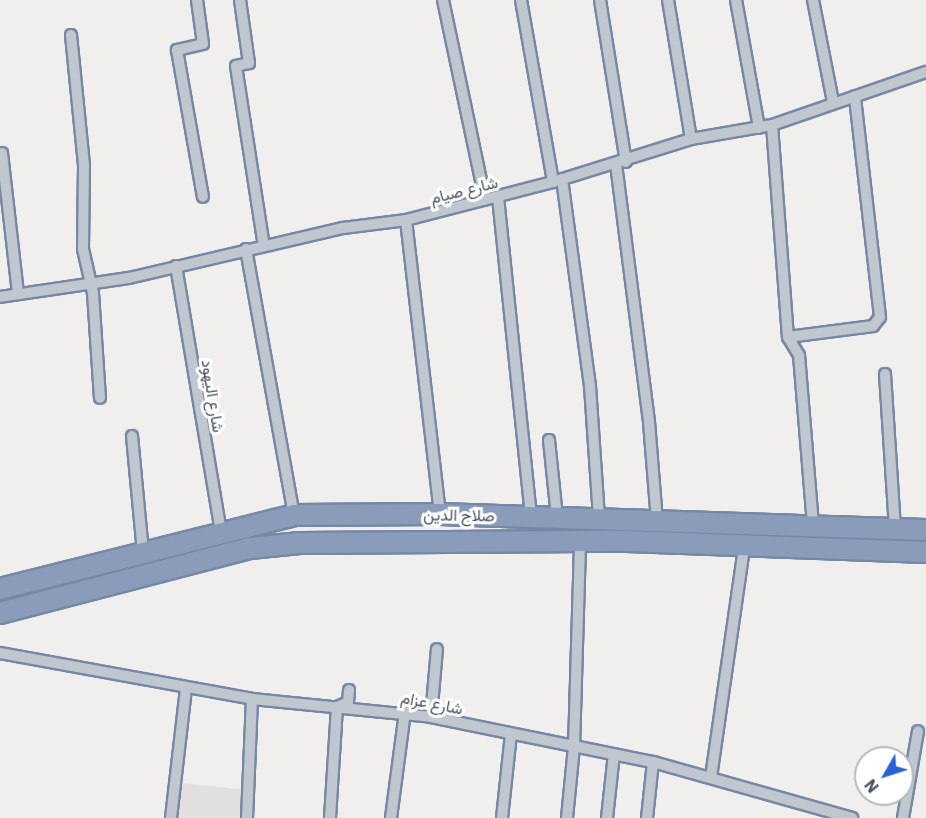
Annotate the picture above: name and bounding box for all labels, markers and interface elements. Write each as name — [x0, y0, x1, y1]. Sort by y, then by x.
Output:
street label: شارع صيام — [428, 172, 500, 208]
street label: شارع اليهود — [198, 358, 228, 434]
street label: صلاح الدين — [423, 505, 495, 525]
street label: شارع عزام — [399, 688, 465, 718]
north arrow — [854, 746, 914, 806]
text: N — [860, 775, 883, 797]

